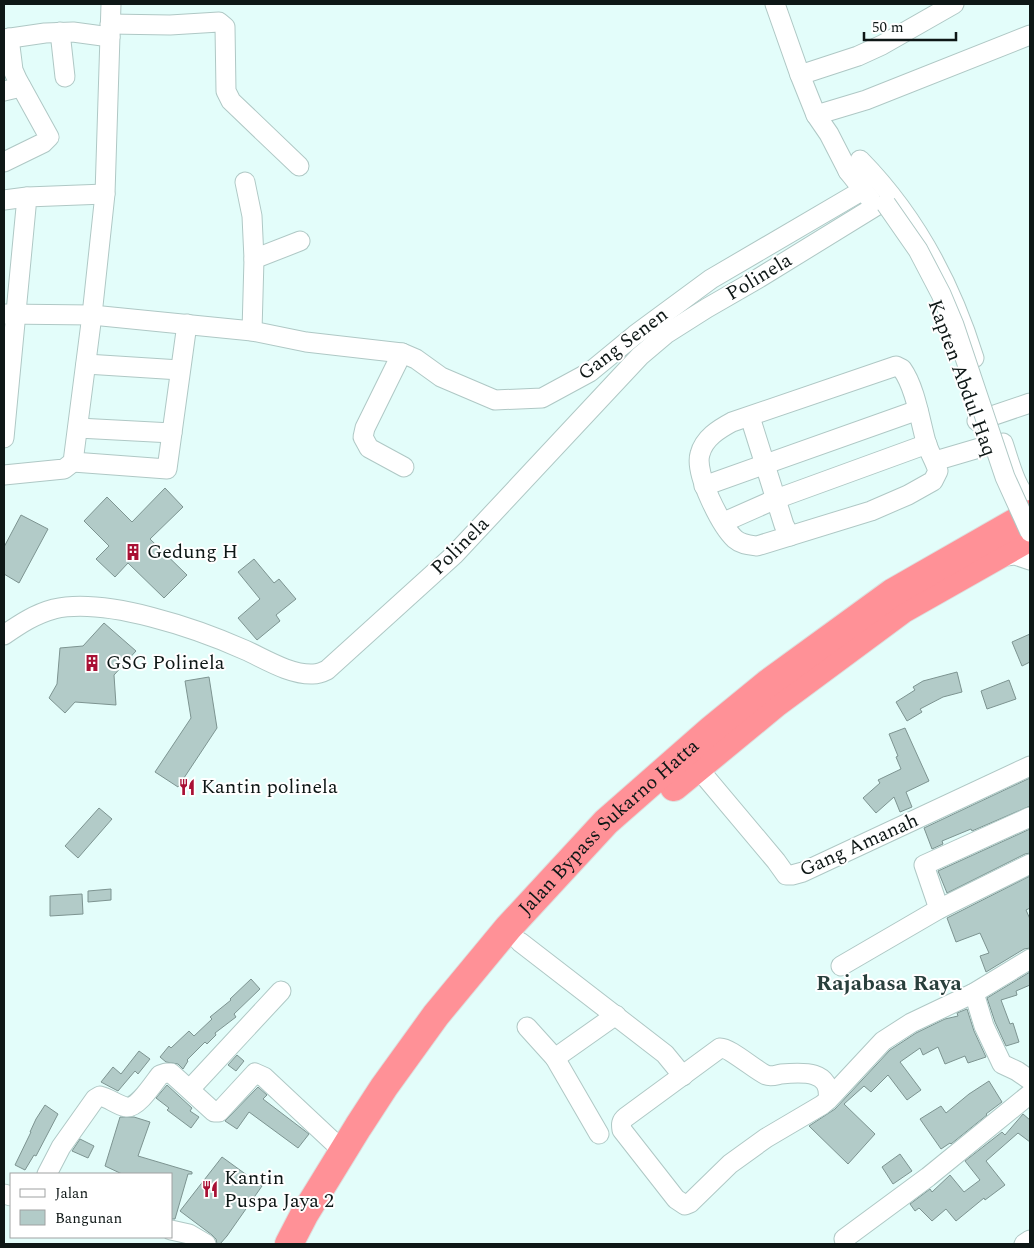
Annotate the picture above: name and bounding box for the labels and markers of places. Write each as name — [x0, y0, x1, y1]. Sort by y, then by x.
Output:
place label: Gedung H — [147, 537, 238, 567]
building icon: Gedung H — [123, 542, 143, 562]
place label: GSG Polinela — [106, 648, 225, 678]
building icon: GSG Polinela — [82, 653, 102, 673]
place label: Kantin polinela — [201, 772, 338, 802]
restaurant icon: Kantin polinela — [177, 777, 197, 797]
place label: Kantin Puspa Jaya 2 — [224, 1163, 334, 1216]
restaurant icon: Kantin Puspa Jaya 2 — [200, 1179, 220, 1199]

